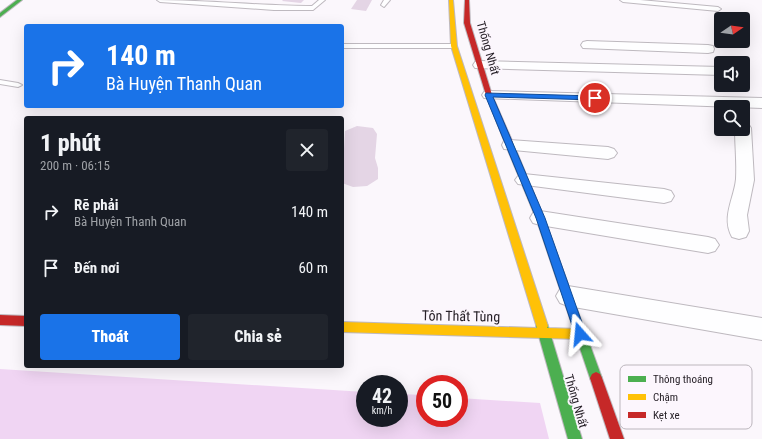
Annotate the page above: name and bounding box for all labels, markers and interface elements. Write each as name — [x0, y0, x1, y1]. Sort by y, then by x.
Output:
north arrow — [714, 12, 750, 48]
map controls — [714, 12, 750, 136]
street label: Thống Nhất — [474, 20, 502, 77]
text: 140 m — [106, 39, 176, 72]
icon: right — [40, 40, 92, 92]
button: sound — [714, 56, 750, 92]
text: Bà Huyện Thanh Quan — [106, 73, 262, 94]
pin — [578, 81, 612, 115]
icon: arrive — [584, 87, 606, 109]
button: search — [714, 100, 750, 136]
text: 1 phút — [40, 129, 101, 157]
button: close — [286, 129, 328, 171]
text: 200 m · 06:15 — [40, 158, 110, 173]
text: Rẽ phải — [74, 196, 119, 214]
icon: right — [40, 201, 62, 223]
text: 140 m — [291, 203, 328, 221]
text: Bà Huyện Thanh Quan — [74, 214, 187, 229]
icon: arrive — [40, 257, 62, 279]
text: Đến nơi — [74, 259, 120, 277]
text: 60 m — [298, 259, 328, 277]
street label: Tôn Thất Tùng — [422, 307, 500, 325]
position arrow — [559, 313, 601, 355]
button: Thoát — [40, 314, 180, 360]
button: Chia sẻ — [188, 314, 328, 360]
legend — [620, 365, 752, 429]
street label: Thống Nhất — [562, 373, 590, 430]
text: Thông thoáng — [653, 373, 713, 386]
speed limit sign: 50 — [416, 375, 468, 427]
text: 42 — [372, 384, 392, 408]
text: Chậm — [653, 391, 678, 404]
text: km/h — [372, 405, 392, 416]
text: Kẹt xe — [653, 409, 680, 422]

